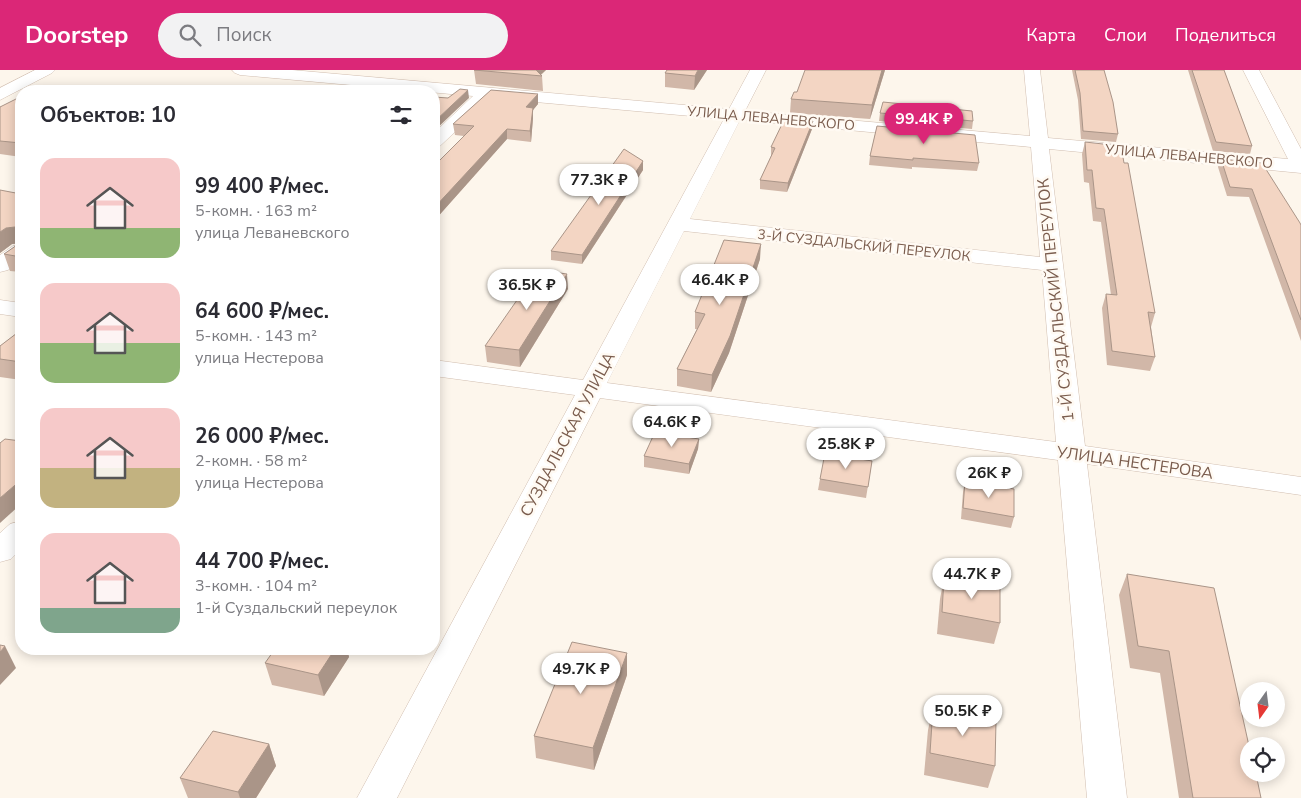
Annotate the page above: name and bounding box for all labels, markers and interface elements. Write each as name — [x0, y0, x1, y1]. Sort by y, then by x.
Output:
search box — [158, 13, 508, 58]
text: Doorstep — [25, 19, 128, 51]
icon: search — [176, 21, 204, 49]
text: Поиск — [216, 22, 272, 48]
text: Карта — [1026, 23, 1076, 47]
text: Слои — [1104, 23, 1147, 47]
text: Поделиться — [1175, 23, 1276, 47]
text: Объектов: 10 — [40, 101, 176, 129]
icon: filters — [387, 101, 415, 129]
street label: УЛИЦА ЛЕВАНЕВСКОГО — [685, 102, 856, 135]
pin: 99.4K ₽ — [878, 102, 970, 145]
text: 99.4K ₽ — [895, 108, 953, 130]
street label: УЛИЦА ЛЕВАНЕВСКОГО — [1103, 140, 1274, 173]
pin: 77.3K ₽ — [553, 164, 645, 206]
text: 77.3K ₽ — [570, 169, 628, 191]
text: 99 400 ₽/мес. — [195, 172, 329, 200]
street label: 1-Й СУЗДАЛЬСКИЙ ПЕРЕУЛОК — [1032, 176, 1080, 423]
icon: home — [80, 178, 140, 238]
text: 5-комн. · 163 m² — [195, 200, 317, 222]
text: улица Леваневского — [195, 222, 350, 244]
street label: 3-Й СУЗДАЛЬСКИЙ ПЕРЕУЛОК — [757, 225, 971, 266]
pin: 46.4K ₽ — [674, 264, 766, 306]
pin: 36.5K ₽ — [481, 268, 573, 311]
text: 46.4K ₽ — [691, 269, 749, 291]
text: 36.5K ₽ — [498, 274, 556, 296]
text: 64 600 ₽/мес. — [195, 297, 329, 325]
icon: home — [80, 303, 140, 363]
text: 5-комн. · 143 m² — [195, 325, 317, 347]
text: улица Нестерова — [195, 347, 324, 369]
street label: СУЗДАЛЬСКАЯ УЛИЦА — [515, 348, 621, 521]
pin: 64.6K ₽ — [626, 406, 718, 448]
text: 64.6K ₽ — [643, 411, 701, 433]
text: 26 000 ₽/мес. — [195, 422, 329, 450]
icon: home — [80, 428, 140, 488]
pin: 25.8K ₽ — [800, 428, 892, 470]
text: 25.8K ₽ — [817, 433, 875, 455]
street label: УЛИЦА НЕСТЕРОВА — [1054, 441, 1215, 485]
text: 2-комн. · 58 m² — [195, 450, 307, 472]
pin: 26K ₽ — [954, 456, 1024, 499]
text: 26K ₽ — [967, 462, 1011, 484]
text: улица Нестерова — [195, 472, 324, 494]
text: 44 700 ₽/мес. — [195, 547, 329, 575]
icon: home — [80, 553, 140, 613]
pin: 44.7K ₽ — [926, 558, 1018, 600]
text: 44.7K ₽ — [943, 563, 1001, 585]
text: 3-комн. · 104 m² — [195, 575, 317, 597]
text: 1-й Суздальский переулок — [195, 597, 397, 619]
pin: 49.7K ₽ — [535, 652, 627, 695]
text: 49.7K ₽ — [552, 658, 610, 680]
north arrow — [1240, 682, 1285, 728]
map controls — [1240, 682, 1285, 782]
pin: 50.5K ₽ — [917, 694, 1009, 737]
text: 50.5K ₽ — [934, 700, 992, 722]
button: locate — [1240, 737, 1285, 782]

